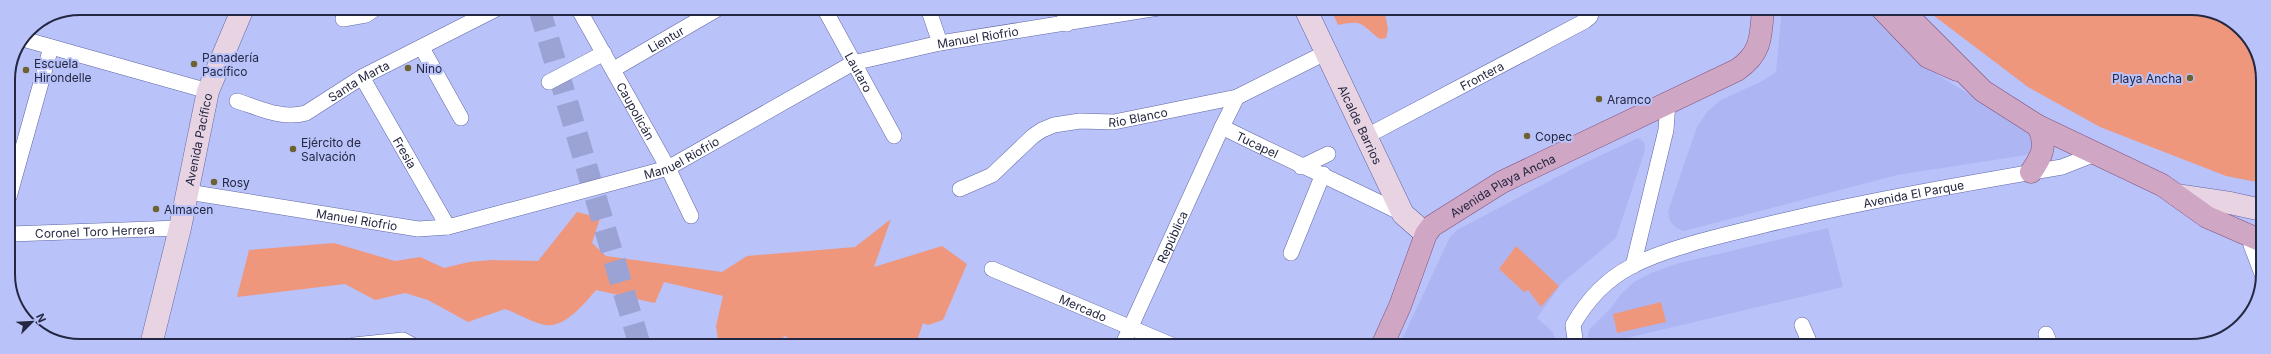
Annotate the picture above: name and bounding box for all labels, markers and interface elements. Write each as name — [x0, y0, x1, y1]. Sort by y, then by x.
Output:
street label: Lientur — [645, 22, 687, 55]
street label: Manuel Riofrio — [936, 23, 1020, 51]
place label: Panadería Pacífico — [202, 50, 259, 79]
street label: Lautaro — [842, 50, 876, 94]
place label: Escuela Hirondelle — [34, 56, 92, 85]
street label: Santa Marta — [325, 57, 392, 104]
street label: Frontera — [1457, 58, 1506, 93]
marker: Panadería Pacífico — [189, 59, 199, 69]
place label: Nino — [416, 61, 442, 76]
marker: Nino — [403, 63, 413, 73]
marker: Escuela Hirondelle — [21, 65, 31, 75]
place label: Playa Ancha — [2112, 71, 2182, 86]
marker: Playa Ancha — [2185, 73, 2195, 83]
street label: Caupolicán — [614, 79, 658, 142]
street label: Alcalde Barrios — [1335, 82, 1386, 167]
street label: Avenida Pacífico — [181, 92, 215, 187]
place label: Aramco — [1607, 92, 1651, 107]
marker: Aramco — [1594, 94, 1604, 104]
street label: Río Blanco — [1108, 104, 1169, 130]
street label: Tucapel — [1234, 128, 1281, 161]
place label: Copec — [1535, 129, 1572, 144]
marker: Copec — [1522, 131, 1532, 141]
street label: Manuel Riofrio — [642, 133, 722, 182]
street label: Fresia — [390, 134, 420, 171]
place label: Ejército de Salvación — [301, 135, 361, 164]
marker: Ejército de Salvación — [288, 144, 298, 154]
street label: Avenida Playa Ancha — [1447, 150, 1558, 220]
place label: Rosy — [222, 175, 250, 190]
marker: Rosy — [209, 177, 219, 187]
street label: Avenida El Parque — [1862, 177, 1965, 211]
place label: Almacen — [164, 202, 213, 217]
marker: Almacen — [151, 204, 161, 214]
street label: Manuel Riofrio — [315, 205, 399, 233]
street label: República — [1153, 208, 1190, 265]
street label: Coronel Toro Herrera — [35, 221, 155, 241]
street label: Mercado — [1057, 291, 1109, 324]
north arrow — [12, 302, 52, 342]
text: N — [33, 311, 49, 325]

